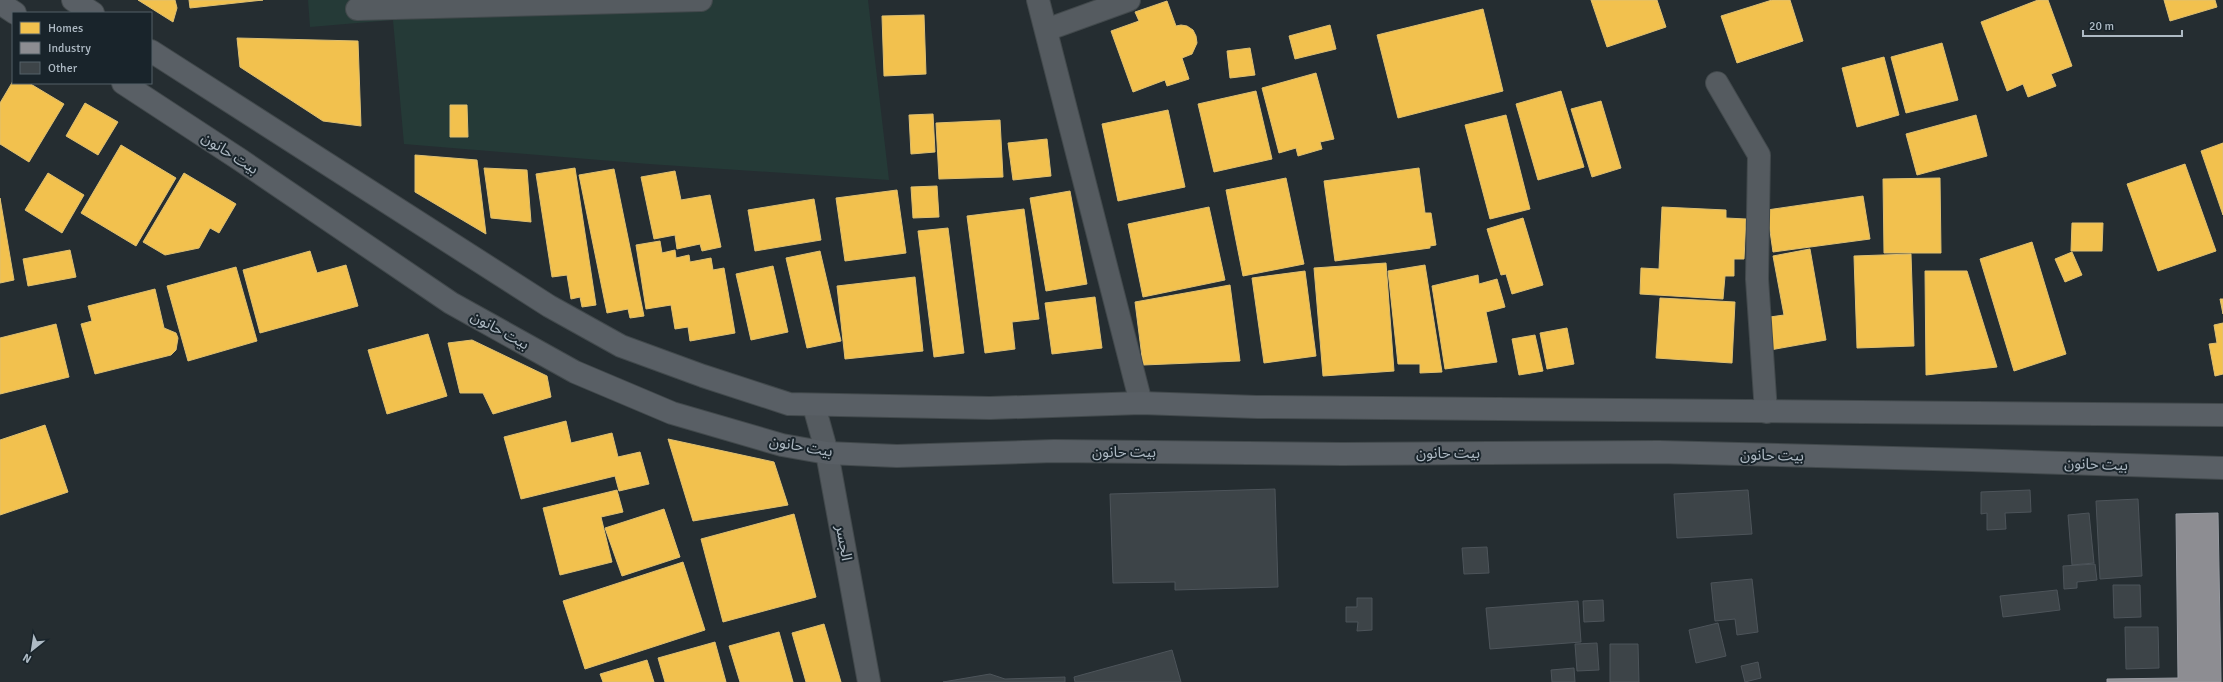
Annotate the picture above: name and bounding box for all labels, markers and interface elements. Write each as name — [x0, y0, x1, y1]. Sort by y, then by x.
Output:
legend — [12, 12, 152, 84]
scale bar — [2083, 12, 2182, 38]
text: 20 m — [2089, 19, 2114, 34]
text: Homes — [48, 21, 83, 36]
text: Industry — [48, 41, 91, 56]
text: Other — [48, 61, 78, 76]
street label: بيت حانون — [198, 128, 262, 178]
street label: بيت حانون — [468, 307, 532, 353]
street label: بيت حانون — [768, 432, 834, 460]
street label: بيت حانون — [1092, 443, 1156, 461]
street label: بيت حانون — [1416, 444, 1480, 462]
street label: بيت حانون — [1740, 445, 1804, 465]
street label: بيت حانون — [2064, 454, 2128, 474]
street label: الجسر — [832, 523, 856, 562]
north arrow — [12, 630, 52, 670]
text: N — [21, 651, 34, 666]

